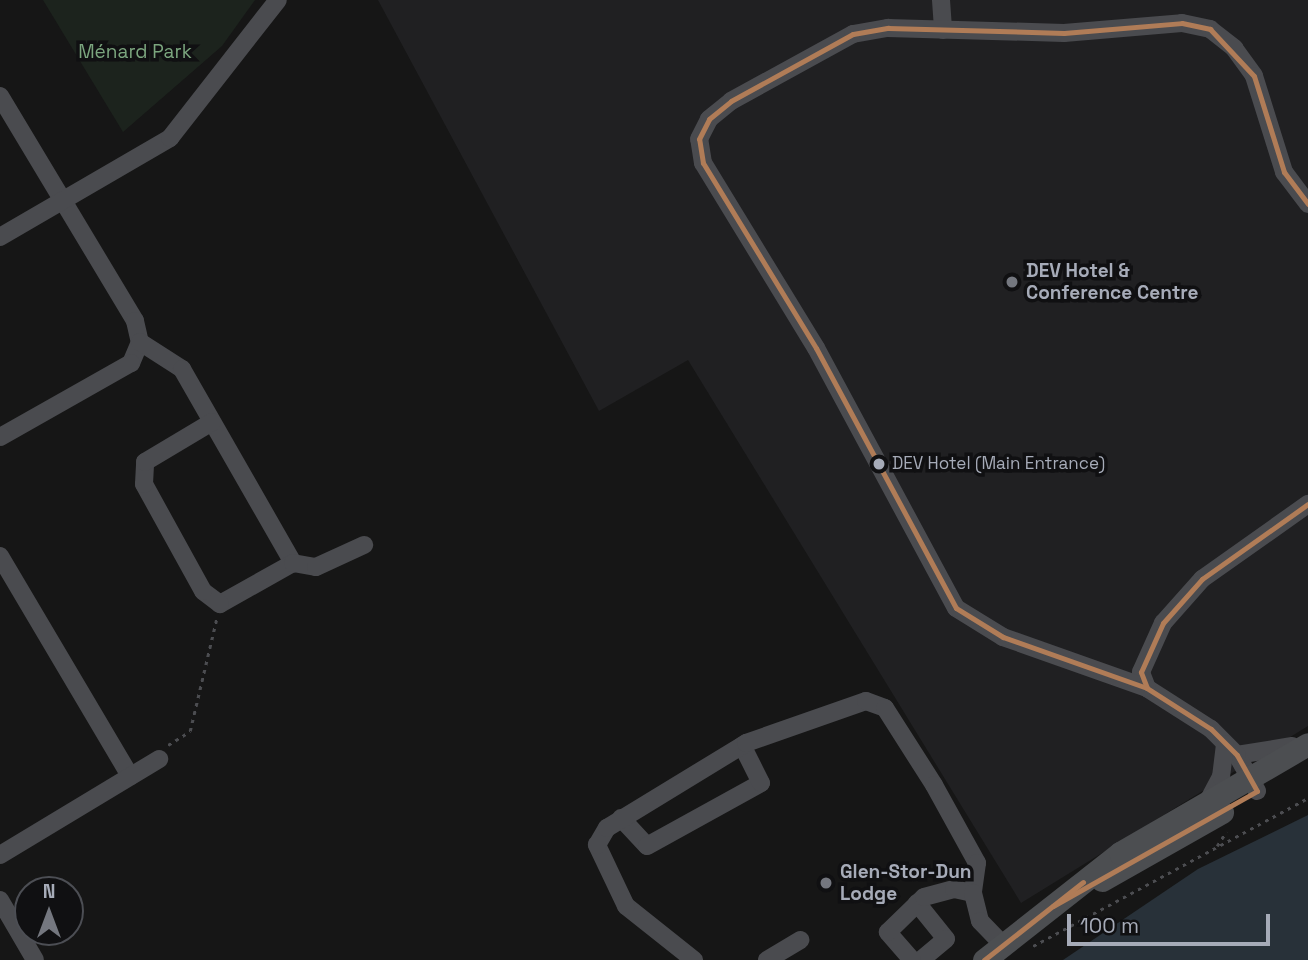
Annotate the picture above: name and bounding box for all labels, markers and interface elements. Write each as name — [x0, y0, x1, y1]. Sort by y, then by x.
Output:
park label: Ménard Park — [78, 41, 192, 63]
place label: DEV Hotel & Conference Centre — [1026, 260, 1198, 304]
marker: DEV Hotel & Conference Centre — [1004, 274, 1020, 290]
place label: DEV Hotel (Main Entrance) — [892, 454, 1105, 474]
marker: DEV Hotel (Main Entrance) — [872, 457, 886, 471]
place label: Glen-Stor-Dun Lodge — [840, 861, 972, 905]
marker: Glen-Stor-Dun Lodge — [818, 875, 834, 891]
north arrow — [14, 876, 84, 946]
text: N — [43, 879, 55, 904]
scale bar — [1070, 900, 1273, 944]
text: 100 m — [1080, 912, 1139, 939]

